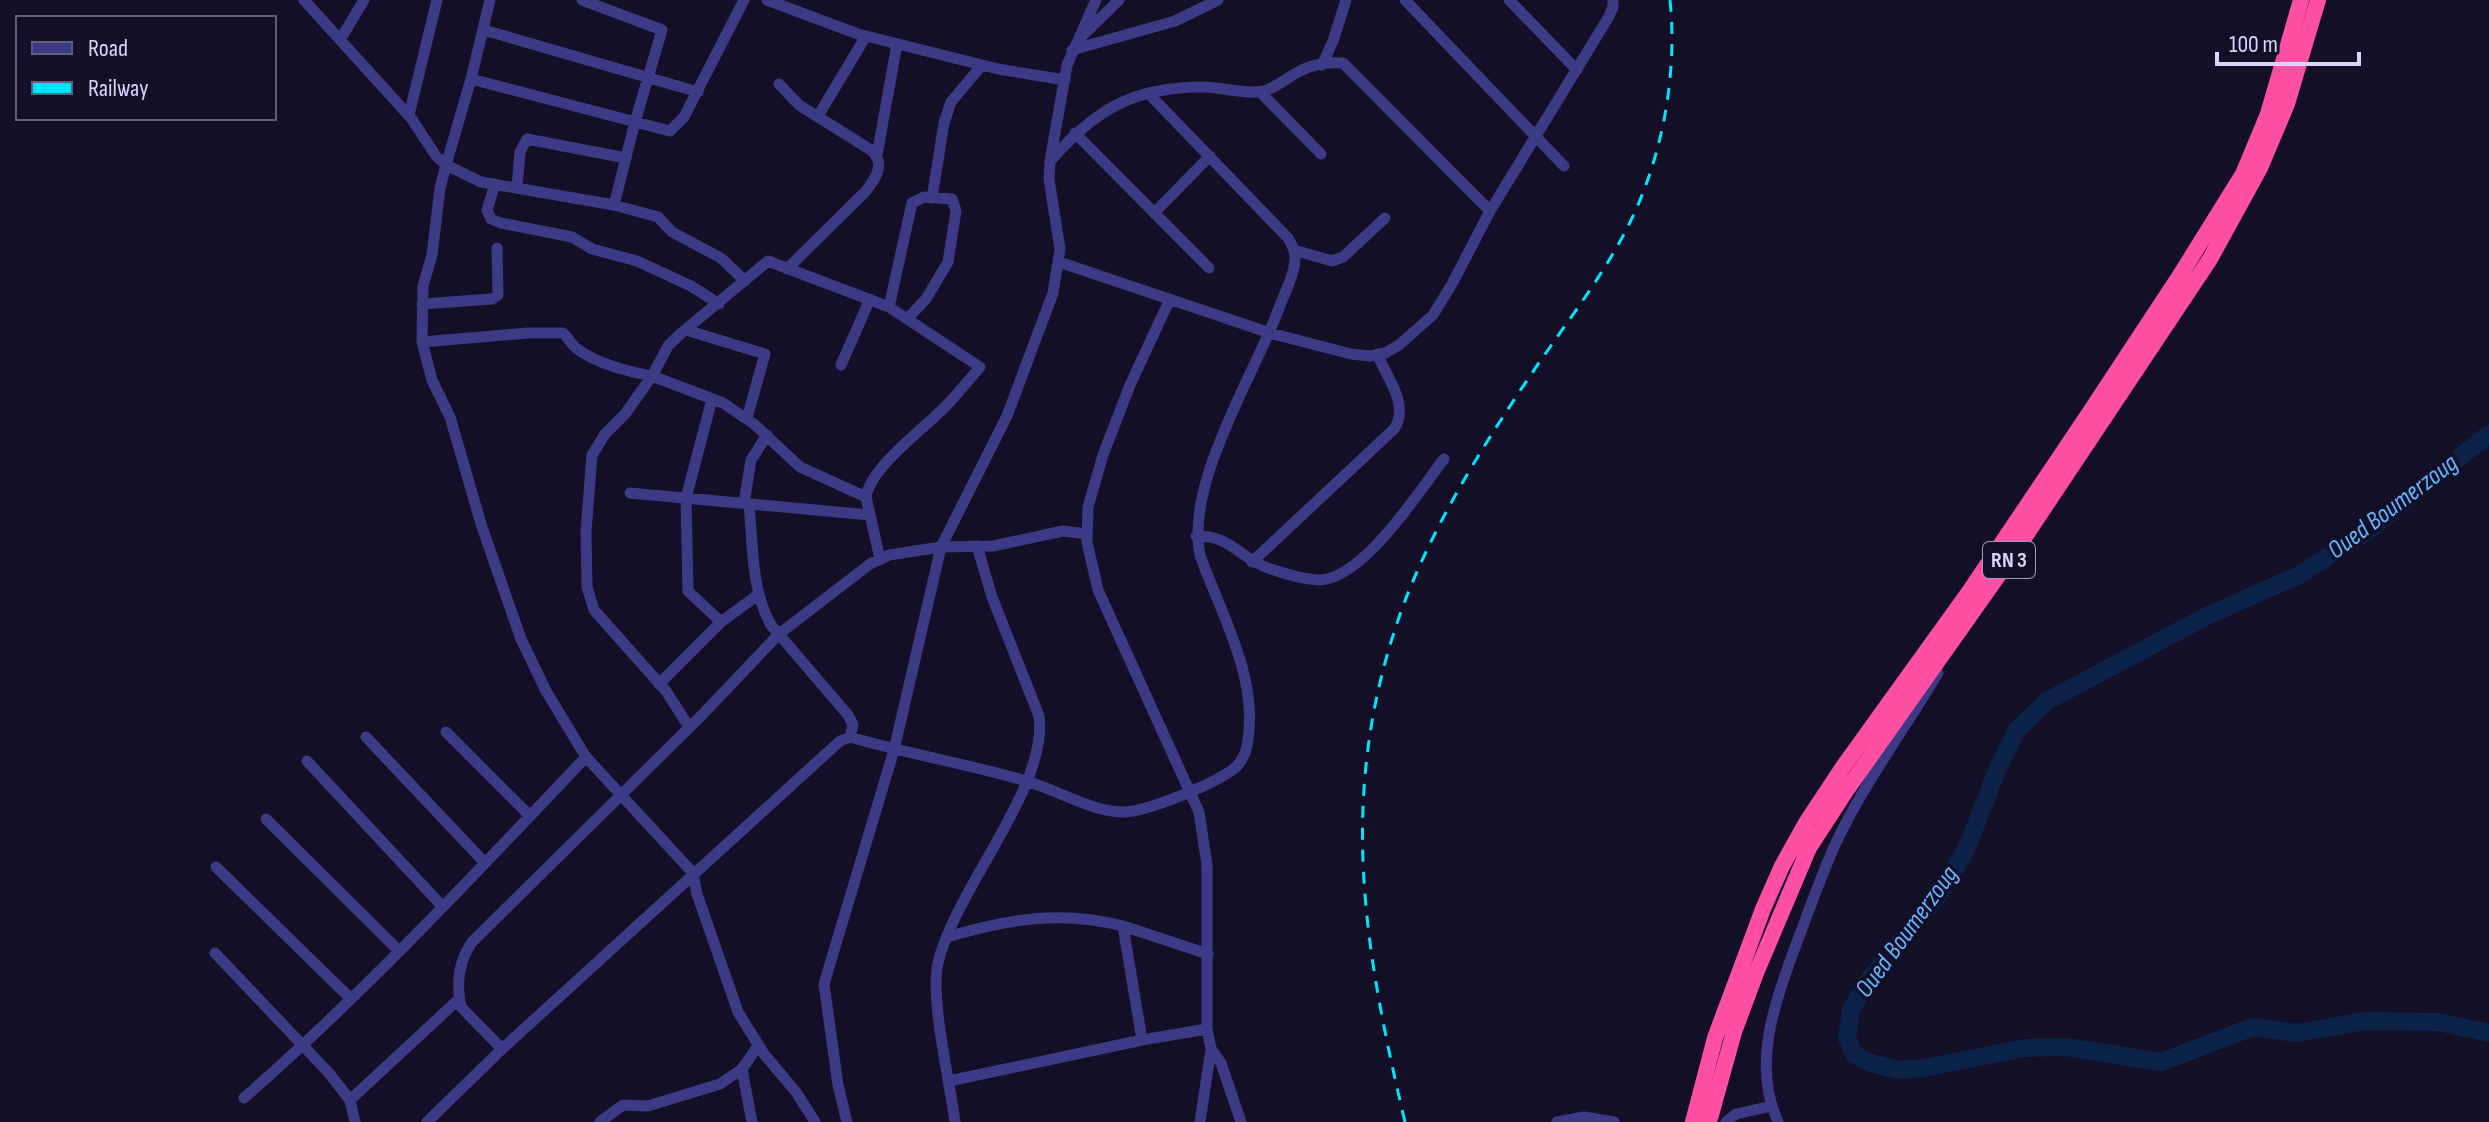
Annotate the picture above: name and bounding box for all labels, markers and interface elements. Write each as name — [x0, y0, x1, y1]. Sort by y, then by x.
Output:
legend — [16, 16, 276, 120]
scale bar — [2217, 16, 2359, 66]
text: 100 m — [2229, 30, 2278, 59]
text: Road — [88, 34, 128, 63]
text: Railway — [88, 74, 148, 103]
water label: Oued Boumerzoug — [2322, 448, 2465, 566]
road number: RN 3 — [1983, 542, 2035, 578]
water label: Oued Boumerzoug — [1849, 860, 1965, 1004]

